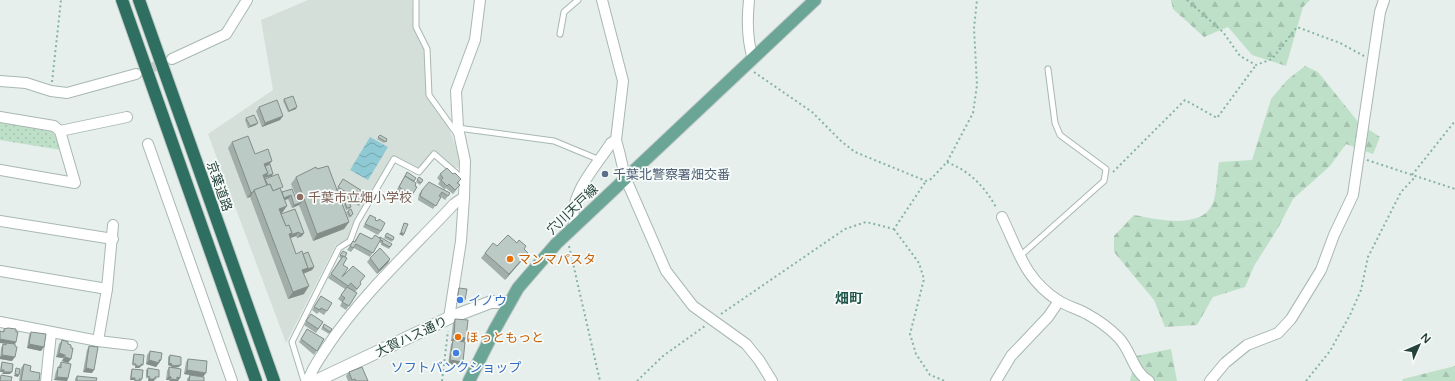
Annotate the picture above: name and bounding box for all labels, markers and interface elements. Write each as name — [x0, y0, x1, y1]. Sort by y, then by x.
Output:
street label: 京葉道路 — [203, 159, 235, 214]
place label: 千葉北警察署畑交番 — [613, 167, 730, 183]
marker: 千葉北警察署畑交番 — [600, 169, 610, 179]
street label: 穴川天戸線 — [544, 181, 602, 238]
place label: 千葉市立畑小学校 — [308, 190, 412, 206]
marker: 千葉市立畑小学校 — [295, 192, 305, 202]
place label: マンマパスタ — [518, 252, 596, 268]
marker: マンマパスタ — [505, 254, 515, 264]
district label: 畑町 — [835, 290, 863, 307]
place label: イノウ — [468, 293, 507, 309]
marker: イノウ — [455, 295, 465, 305]
street label: 大賀ハス通り — [373, 313, 450, 361]
north arrow — [1399, 325, 1439, 365]
place label: ほっともっと — [466, 330, 544, 346]
text: N — [1418, 331, 1433, 346]
marker: ほっともっと — [453, 332, 463, 342]
marker: ソフトバンクショップ — [451, 348, 461, 358]
place label: ソフトバンクショップ — [391, 360, 521, 376]

